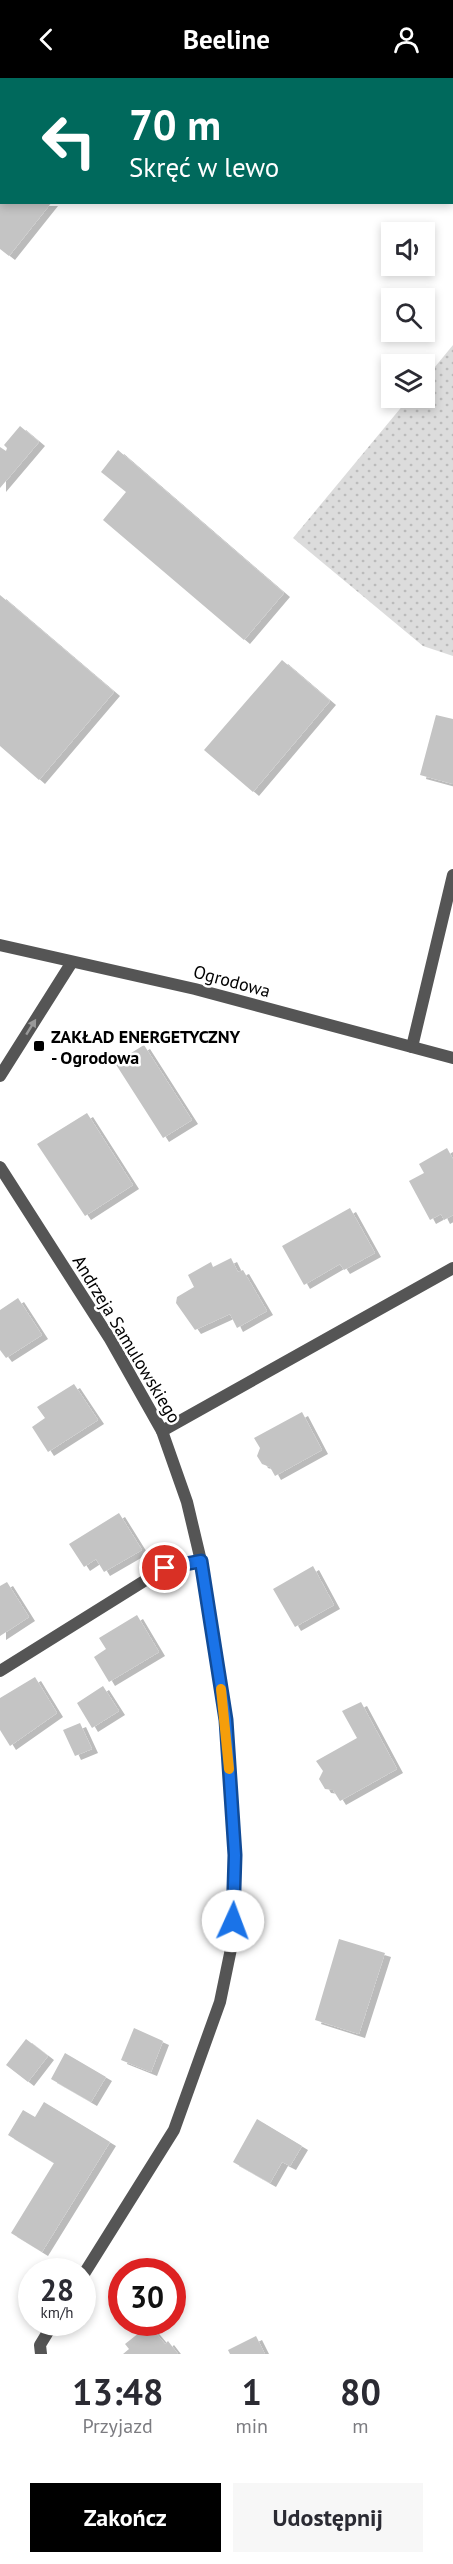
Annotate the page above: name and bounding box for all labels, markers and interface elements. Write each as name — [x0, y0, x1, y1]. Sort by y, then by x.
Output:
text: Beeline — [183, 22, 270, 56]
icon: back — [30, 23, 63, 56]
icon: person — [390, 23, 423, 56]
text: 70 m — [129, 97, 221, 152]
icon: left — [30, 102, 108, 180]
text: Skręć w lewo — [129, 150, 279, 184]
map controls — [381, 222, 435, 408]
button: sound — [381, 222, 435, 276]
button: search — [381, 288, 435, 342]
button: layers — [381, 354, 435, 408]
street label: Ogrodowa — [191, 960, 273, 1002]
one-way arrow — [26, 1019, 37, 1035]
place label: ZAKŁAD ENERGETYCZNY - Ogrodowa — [51, 1025, 241, 1069]
marker: ZAKŁAD ENERGETYCZNY - Ogrodowa — [32, 1039, 46, 1053]
street label: Andrzeja Samulowskiego — [68, 1251, 186, 1427]
pin — [139, 1542, 190, 1593]
icon: arrive — [148, 1551, 181, 1584]
position arrow — [201, 1889, 265, 1953]
speed limit sign: 30 — [108, 2258, 186, 2336]
text: 28 — [40, 2270, 74, 2309]
text: km/h — [41, 2303, 73, 2322]
text: 13:48 — [72, 2368, 163, 2415]
text: 1 — [242, 2368, 262, 2415]
text: 80 — [340, 2368, 381, 2415]
text: Przyjazd — [83, 2413, 153, 2439]
text: min — [235, 2413, 268, 2439]
text: m — [352, 2413, 369, 2439]
button: Zakończ — [30, 2483, 221, 2552]
button: Udostępnij — [233, 2483, 423, 2552]

